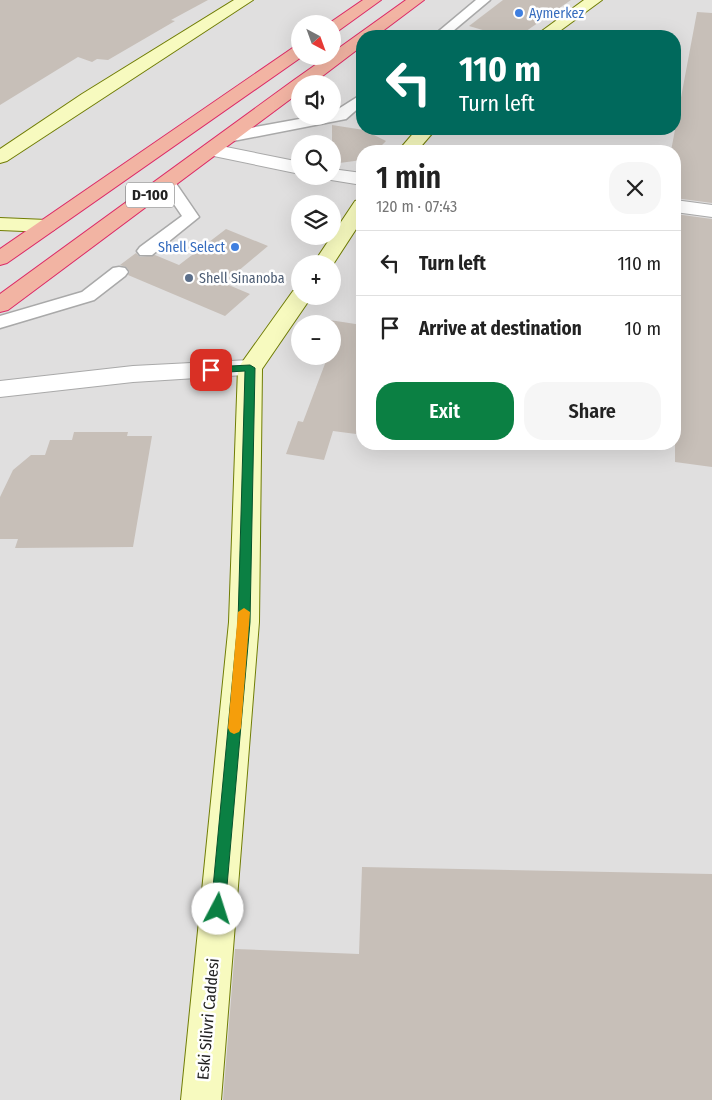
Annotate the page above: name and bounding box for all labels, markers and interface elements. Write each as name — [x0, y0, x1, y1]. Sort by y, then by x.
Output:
place label: Aymerkez — [529, 5, 584, 22]
marker: Aymerkez — [513, 7, 525, 19]
north arrow — [291, 15, 341, 65]
map controls — [291, 15, 341, 365]
text: 110 m — [459, 48, 541, 90]
icon: left — [376, 50, 441, 115]
button: sound — [291, 75, 341, 125]
text: Turn left — [459, 90, 535, 117]
button: search — [291, 135, 341, 185]
text: 1 min — [376, 160, 441, 196]
button: close — [609, 162, 661, 214]
road number: D-100 — [126, 182, 174, 208]
button: layers — [291, 195, 341, 245]
text: 120 m · 07:43 — [376, 197, 457, 216]
place label: Shell Select — [158, 239, 225, 256]
marker: Shell Select — [229, 241, 241, 253]
icon: left — [376, 249, 404, 277]
text: Turn left — [419, 252, 486, 275]
text: 110 m — [617, 252, 661, 275]
button: + — [291, 255, 341, 305]
place label: Shell Sinanoba — [199, 270, 285, 287]
marker: Shell Sinanoba — [183, 272, 195, 284]
icon: arrive — [376, 314, 404, 342]
button: − — [291, 315, 341, 365]
text: Arrive at destination — [419, 317, 582, 340]
text: 10 m — [625, 317, 661, 340]
pin — [190, 349, 232, 391]
icon: arrive — [197, 356, 225, 384]
button: Exit — [376, 382, 514, 440]
button: Share — [524, 382, 661, 440]
position arrow — [191, 882, 243, 934]
street label: Eski Silivri Caddesi — [193, 957, 223, 1081]

